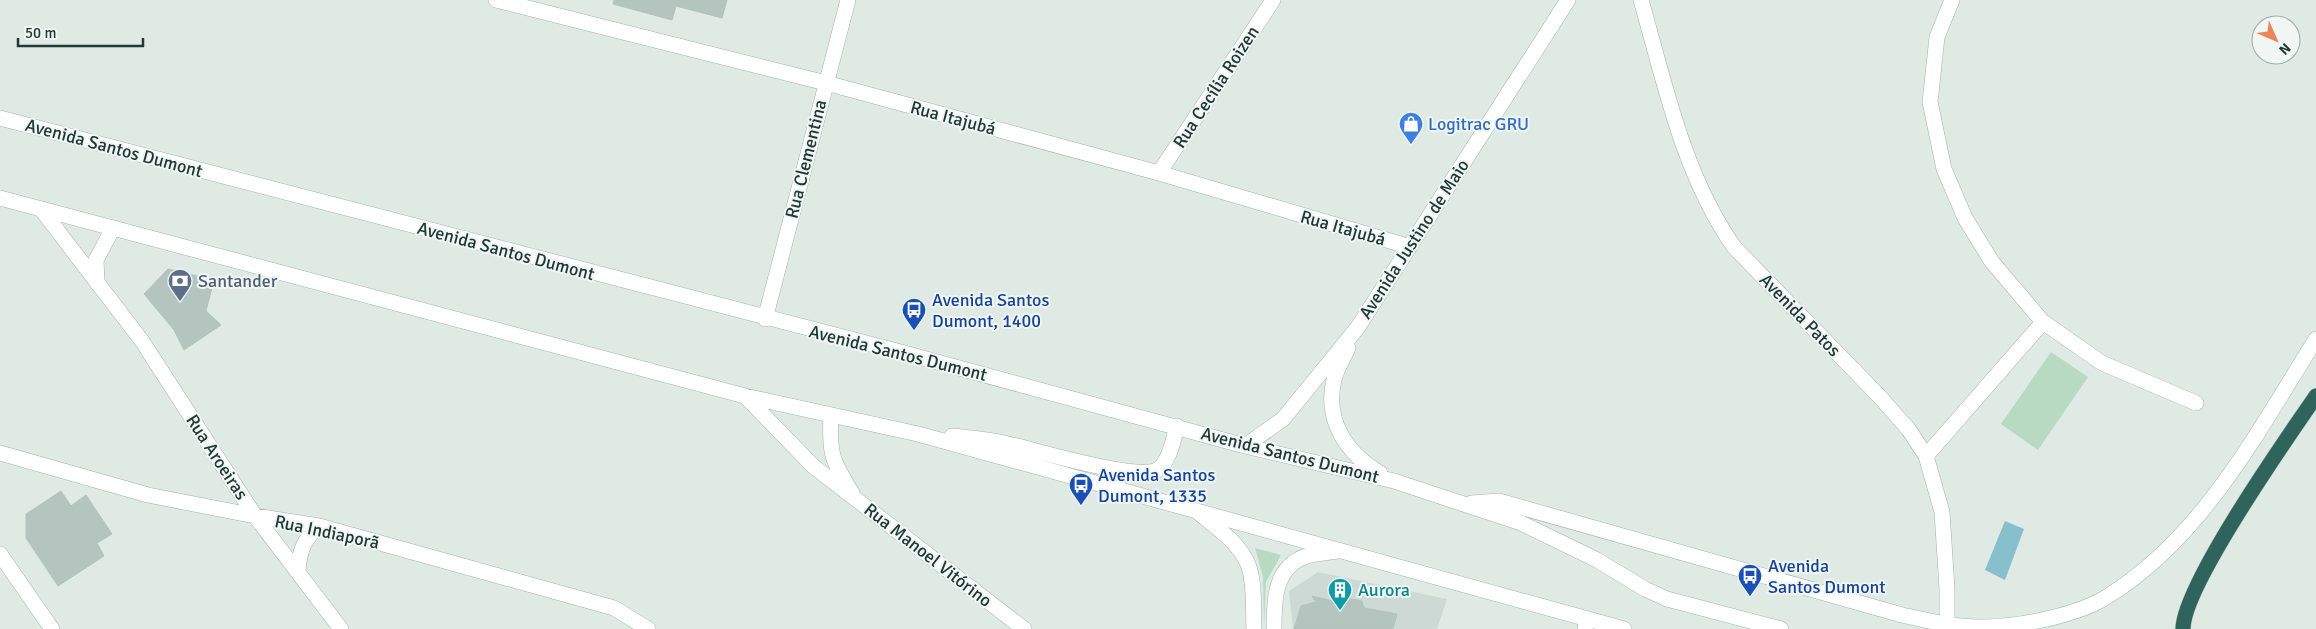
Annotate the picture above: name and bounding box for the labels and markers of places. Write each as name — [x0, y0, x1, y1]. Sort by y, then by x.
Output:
shop icon: Logitrac GRU — [1398, 111, 1424, 145]
place label: Logitrac GRU — [1428, 113, 1529, 135]
bank icon: Santander — [167, 268, 193, 302]
place label: Santander — [198, 270, 278, 292]
place label: Avenida Santos Dumont, 1400 — [932, 289, 1049, 332]
bus stop icon: Avenida Santos Dumont, 1400 — [901, 297, 927, 331]
place label: Avenida Santos Dumont, 1335 — [1098, 464, 1215, 507]
bus stop icon: Avenida Santos Dumont, 1335 — [1068, 472, 1094, 506]
place label: Avenida Santos Dumont — [1768, 555, 1886, 598]
bus stop icon: Avenida Santos Dumont — [1737, 563, 1763, 597]
building icon: Aurora — [1327, 577, 1353, 611]
place label: Aurora — [1358, 579, 1410, 601]

